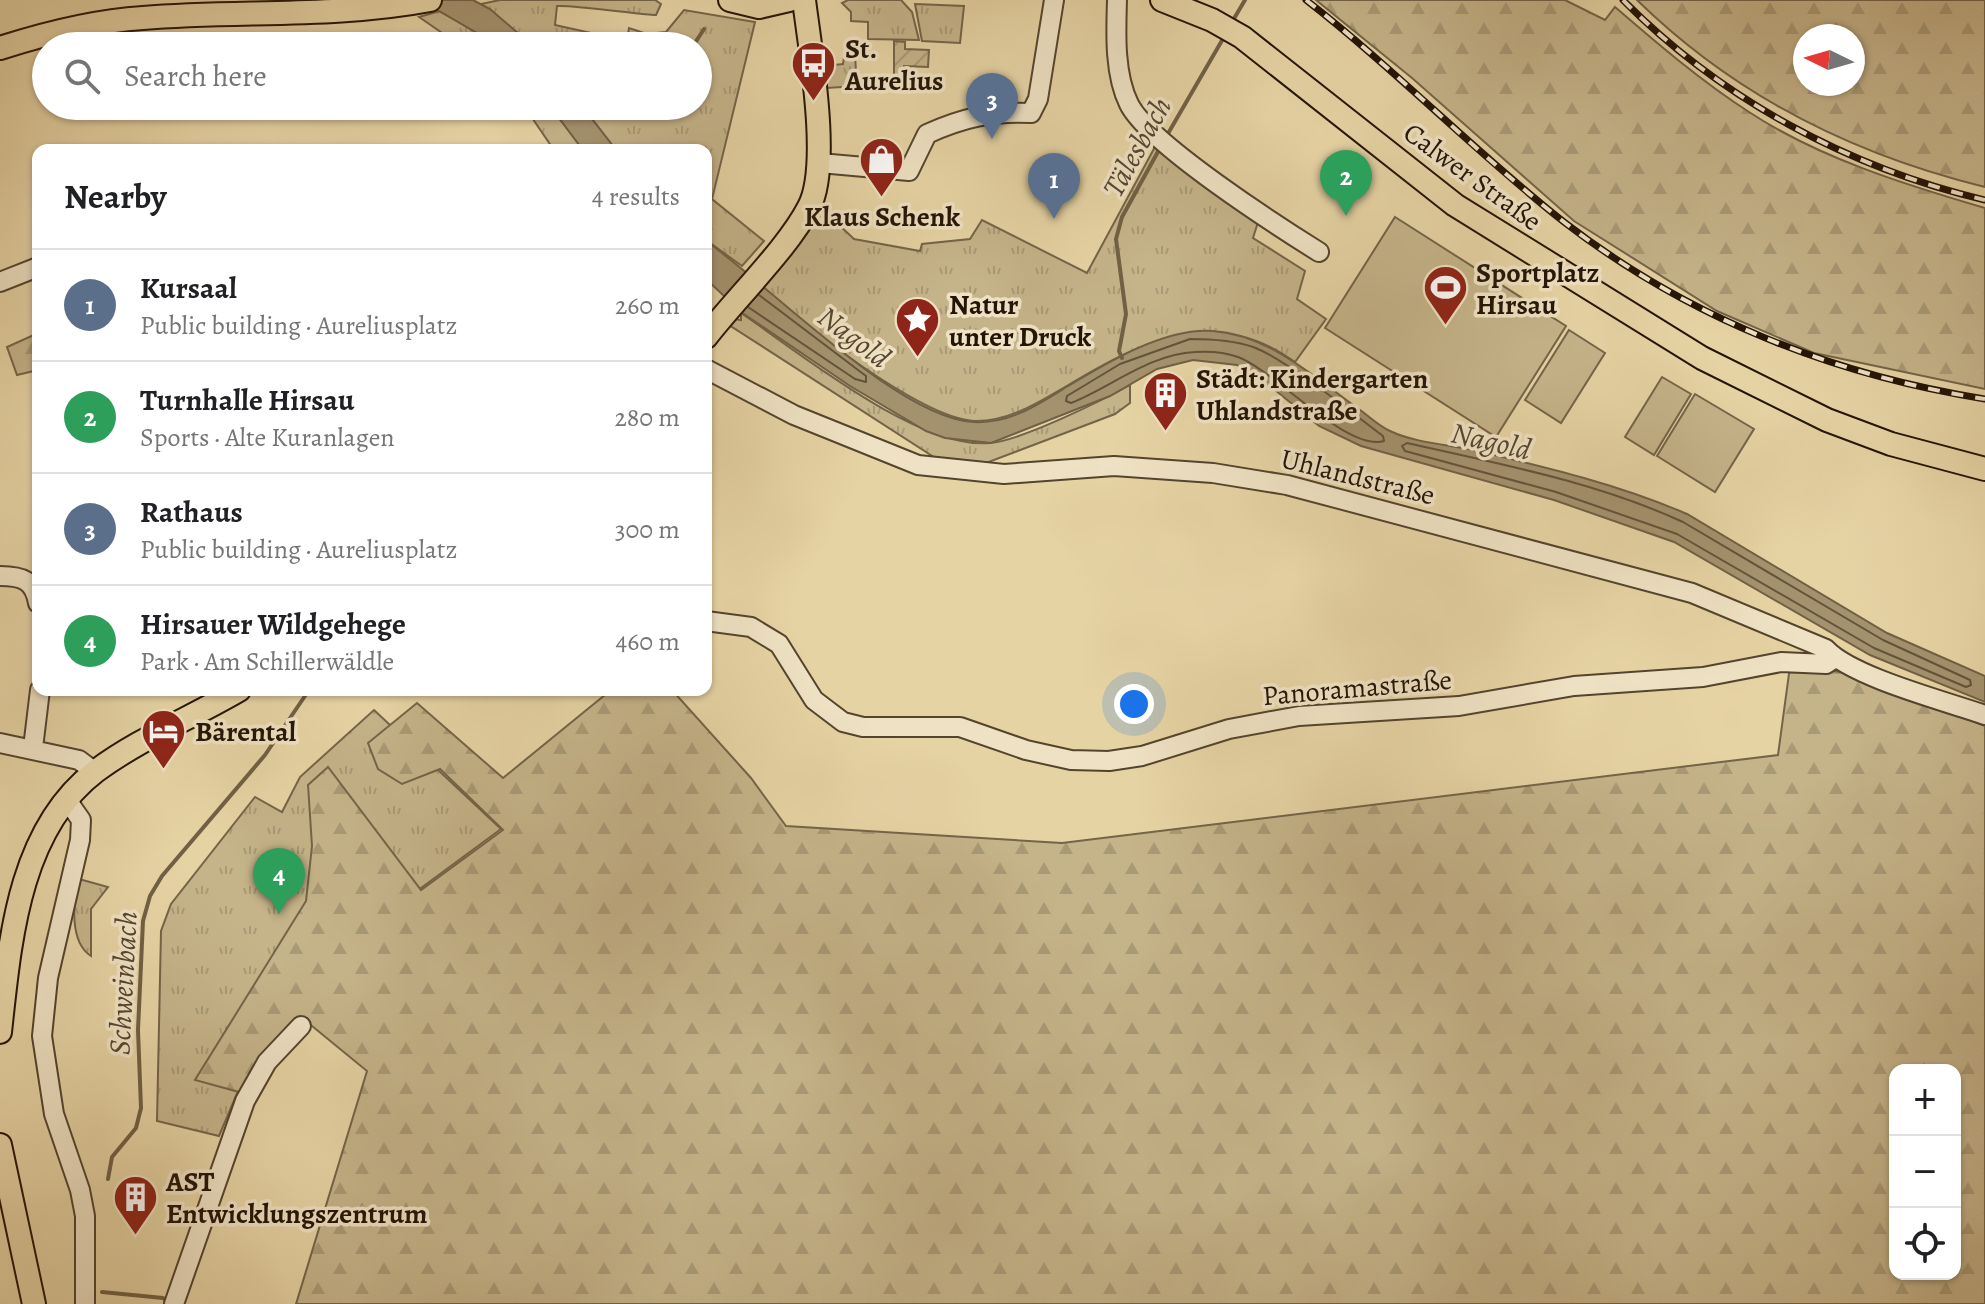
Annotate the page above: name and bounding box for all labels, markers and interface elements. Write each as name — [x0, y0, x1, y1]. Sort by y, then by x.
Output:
north arrow — [1793, 24, 1865, 96]
place label: St. Aurelius — [844, 30, 944, 100]
search box — [32, 32, 712, 120]
bus stop icon: St. Aurelius — [790, 40, 838, 103]
icon: search — [60, 54, 104, 98]
text: Search here — [124, 56, 267, 96]
pin: 3 — [966, 73, 1018, 139]
water label: Tälesbach — [1093, 90, 1181, 204]
street label: Calwer Straße — [1396, 114, 1549, 240]
shop icon: Klaus Schenk — [858, 135, 906, 198]
pin: 2 — [1320, 150, 1372, 216]
pin: 1 — [1028, 153, 1080, 219]
text: Nearby — [64, 173, 167, 220]
text: 4 results — [592, 179, 680, 214]
place label: Klaus Schenk — [804, 198, 960, 236]
place label: Sportplatz Hirsau — [1476, 254, 1600, 324]
sports icon: Sportplatz Hirsau — [1421, 264, 1469, 327]
text: Kursaal — [140, 268, 237, 308]
place label: Natur unter Druck — [949, 286, 1092, 356]
text: 1 — [85, 288, 95, 323]
text: 260 m — [615, 288, 680, 323]
place icon: Natur unter Druck — [894, 296, 942, 359]
water label: Nagold — [810, 297, 898, 377]
text: Public building · Aureliusplatz — [140, 308, 457, 343]
place label: Städt: Kindergarten Uhlandstraße — [1196, 360, 1429, 430]
building icon: Städt: Kindergarten Uhlandstraße — [1141, 370, 1189, 433]
text: Turnhalle Hirsau — [140, 380, 354, 420]
text: 2 — [84, 400, 96, 435]
text: 280 m — [614, 400, 680, 435]
water label: Nagold — [1447, 412, 1535, 470]
text: Sports · Alte Kuranlagen — [140, 420, 395, 455]
street label: Uhlandstraße — [1277, 439, 1439, 514]
text: Rathaus — [140, 492, 243, 532]
text: 3 — [84, 512, 96, 547]
text: 300 m — [615, 512, 680, 547]
text: Public building · Aureliusplatz — [140, 532, 457, 567]
text: Hirsauer Wildgehege — [140, 604, 406, 644]
text: 4 — [84, 624, 96, 659]
text: 460 m — [616, 624, 680, 659]
text: Park · Am Schillerwäldle — [140, 644, 394, 679]
street label: Panoramastraße — [1261, 661, 1453, 715]
your location — [1114, 684, 1154, 724]
hotel icon: Bärental — [140, 707, 188, 770]
place label: Bärental — [195, 713, 297, 751]
pin: 4 — [253, 848, 305, 914]
water label: Schweinbach — [99, 910, 147, 1056]
map controls — [1889, 1064, 1961, 1280]
button: + — [1889, 1064, 1961, 1136]
button: − — [1889, 1136, 1961, 1208]
place label: AST Entwicklungszentrum — [165, 1163, 428, 1233]
building icon: AST Entwicklungszentrum — [111, 1173, 159, 1236]
button: locate — [1889, 1208, 1961, 1280]

